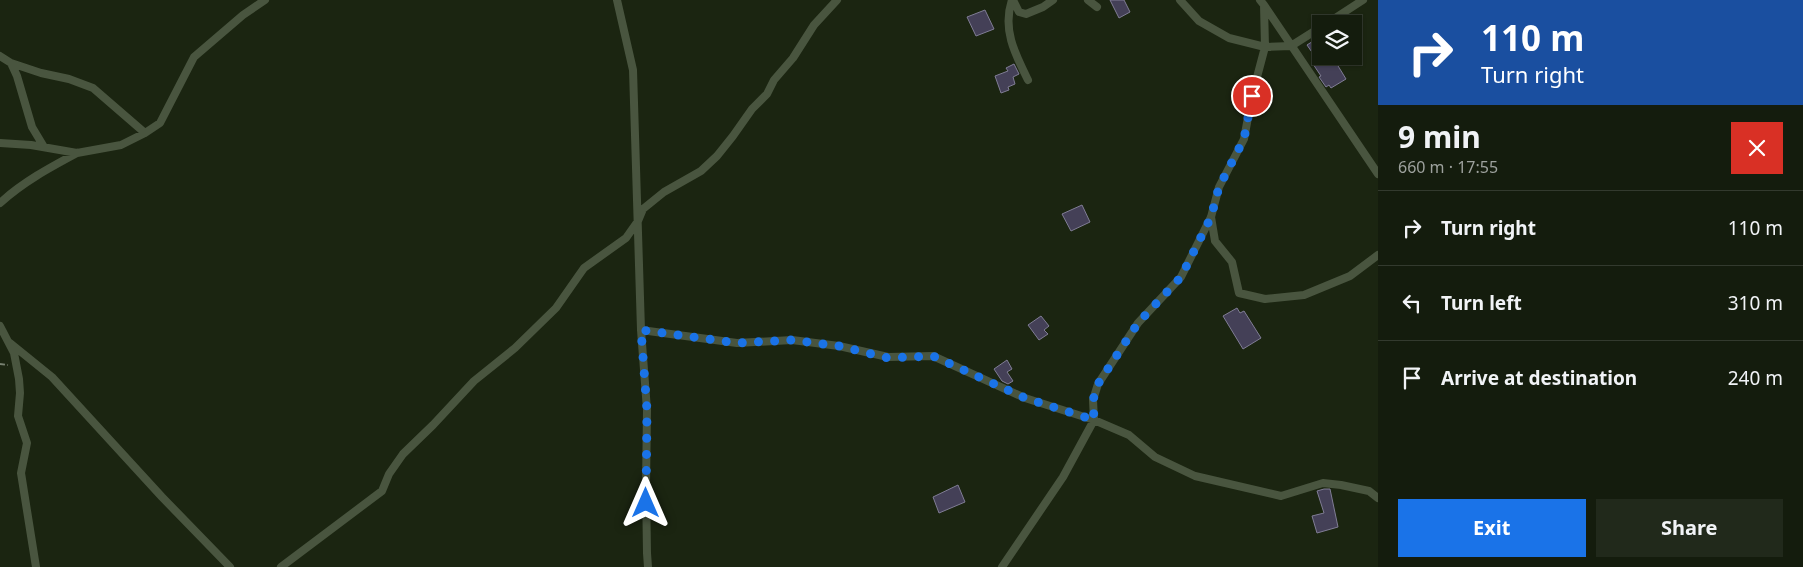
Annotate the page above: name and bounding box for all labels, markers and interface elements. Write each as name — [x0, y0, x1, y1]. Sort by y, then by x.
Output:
text: 110 m — [1481, 14, 1584, 61]
map controls — [1312, 15, 1362, 65]
button: layers — [1312, 15, 1362, 65]
icon: right — [1398, 20, 1463, 85]
text: Turn right — [1481, 59, 1584, 89]
pin — [1231, 75, 1273, 117]
icon: arrive — [1238, 82, 1266, 110]
text: 9 min — [1398, 116, 1481, 157]
button: close — [1731, 122, 1783, 174]
text: 660 m · 17:55 — [1398, 156, 1498, 178]
icon: right — [1398, 214, 1426, 242]
text: Turn right — [1441, 215, 1536, 241]
text: 110 m — [1728, 215, 1783, 241]
icon: left — [1398, 289, 1426, 317]
text: Turn left — [1441, 290, 1522, 316]
text: 310 m — [1728, 290, 1783, 316]
icon: arrive — [1398, 364, 1426, 392]
text: Arrive at destination — [1441, 365, 1637, 391]
text: 240 m — [1728, 365, 1783, 391]
position arrow — [619, 476, 671, 528]
button: Exit — [1398, 499, 1586, 557]
button: Share — [1596, 499, 1783, 557]

